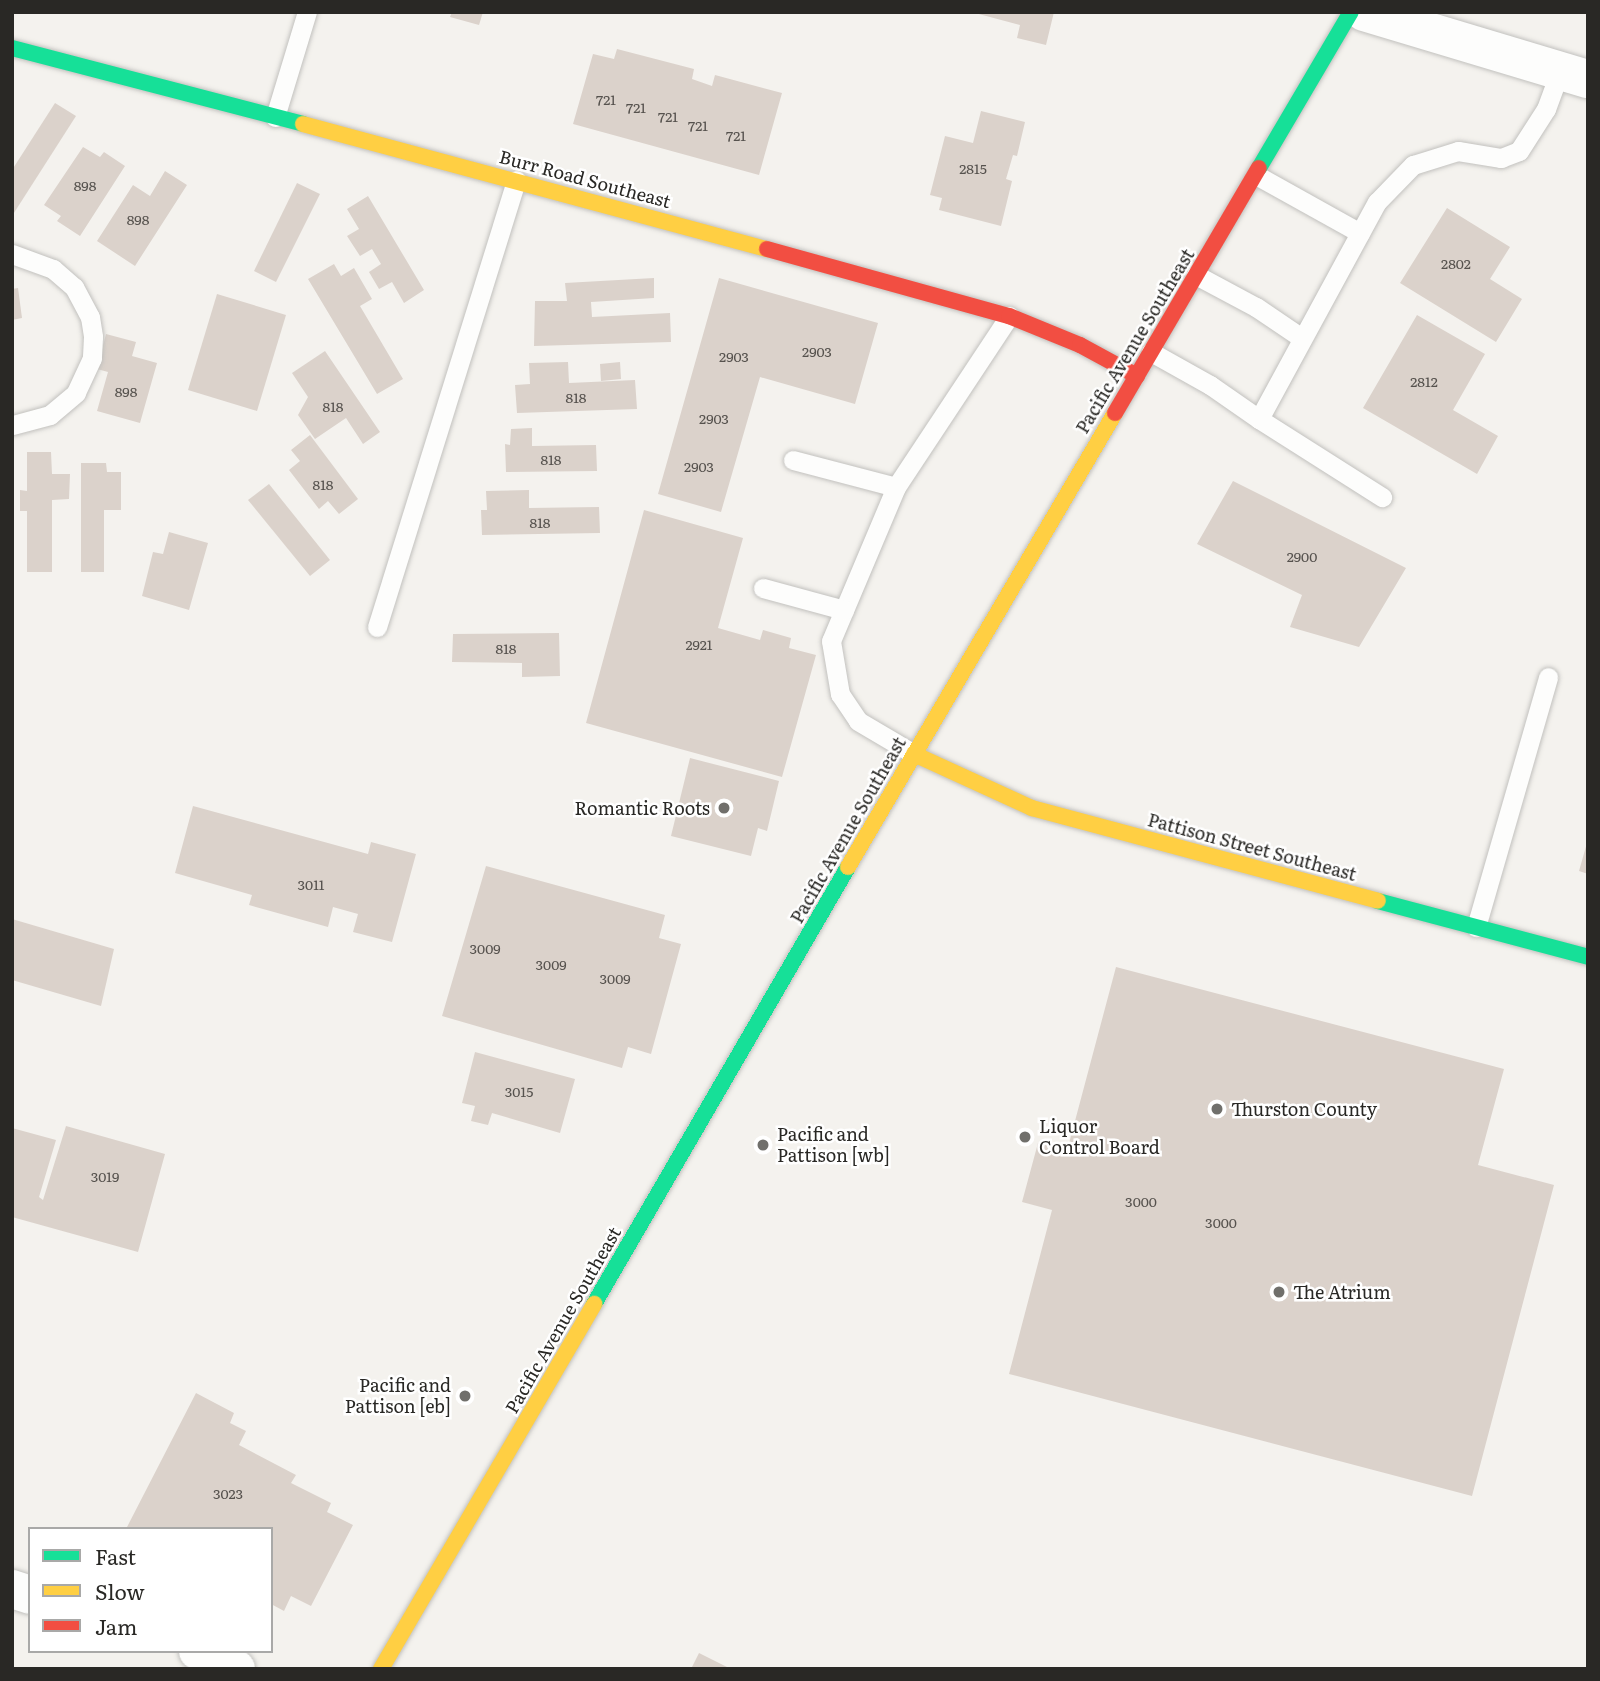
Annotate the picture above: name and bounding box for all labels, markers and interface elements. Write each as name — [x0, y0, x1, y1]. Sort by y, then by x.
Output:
house number: 721 — [596, 91, 616, 107]
house number: 721 — [626, 99, 646, 115]
house number: 721 — [658, 108, 678, 124]
house number: 721 — [688, 117, 708, 133]
house number: 721 — [726, 127, 746, 143]
street label: Burr Road Southeast — [497, 146, 673, 212]
house number: 2815 — [959, 160, 987, 176]
house number: 898 — [74, 177, 96, 193]
house number: 898 — [127, 211, 149, 227]
street label: Pacific Avenue Southeast — [1071, 245, 1199, 437]
house number: 2802 — [1441, 255, 1471, 271]
house number: 2903 — [802, 343, 832, 359]
house number: 2903 — [719, 348, 749, 364]
house number: 2812 — [1410, 373, 1438, 389]
house number: 898 — [115, 383, 137, 399]
house number: 818 — [565, 389, 587, 405]
house number: 818 — [322, 398, 344, 414]
house number: 2903 — [699, 410, 729, 426]
house number: 818 — [540, 451, 562, 467]
house number: 2903 — [684, 458, 714, 474]
house number: 818 — [312, 476, 334, 492]
house number: 818 — [529, 514, 551, 530]
house number: 2900 — [1287, 548, 1317, 564]
house number: 2921 — [685, 636, 713, 652]
house number: 818 — [495, 640, 517, 656]
street label: Pacific Avenue Southeast — [786, 733, 910, 927]
place label: Romantic Roots — [575, 797, 710, 819]
marker: Romantic Roots — [716, 800, 732, 816]
street label: Pattison Street Southeast — [1145, 809, 1359, 885]
house number: 3011 — [297, 876, 325, 892]
house number: 3009 — [469, 940, 501, 956]
house number: 3009 — [535, 956, 567, 972]
house number: 3009 — [599, 970, 631, 986]
house number: 3015 — [505, 1083, 533, 1099]
place label: Thurston County — [1231, 1098, 1377, 1120]
marker: Thurston County — [1209, 1101, 1225, 1117]
place label: Liquor Control Board — [1039, 1116, 1160, 1158]
place label: Pacific and Pattison [wb] — [777, 1124, 890, 1166]
marker: Liquor Control Board — [1017, 1129, 1033, 1145]
marker: Pacific and Pattison [wb] — [755, 1137, 771, 1153]
house number: 3019 — [91, 1168, 119, 1184]
house number: 3000 — [1125, 1193, 1157, 1209]
house number: 3000 — [1205, 1214, 1237, 1230]
street label: Pacific Avenue Southeast — [501, 1223, 625, 1417]
place label: The Atrium — [1293, 1281, 1391, 1303]
marker: The Atrium — [1271, 1284, 1287, 1300]
place label: Pacific and Pattison [eb] — [345, 1375, 451, 1418]
marker: Pacific and Pattison [eb] — [457, 1388, 473, 1404]
house number: 3023 — [213, 1485, 243, 1501]
legend — [28, 1527, 273, 1653]
text: Fast — [95, 1540, 136, 1571]
text: Slow — [95, 1575, 145, 1606]
text: Jam — [95, 1610, 137, 1641]

